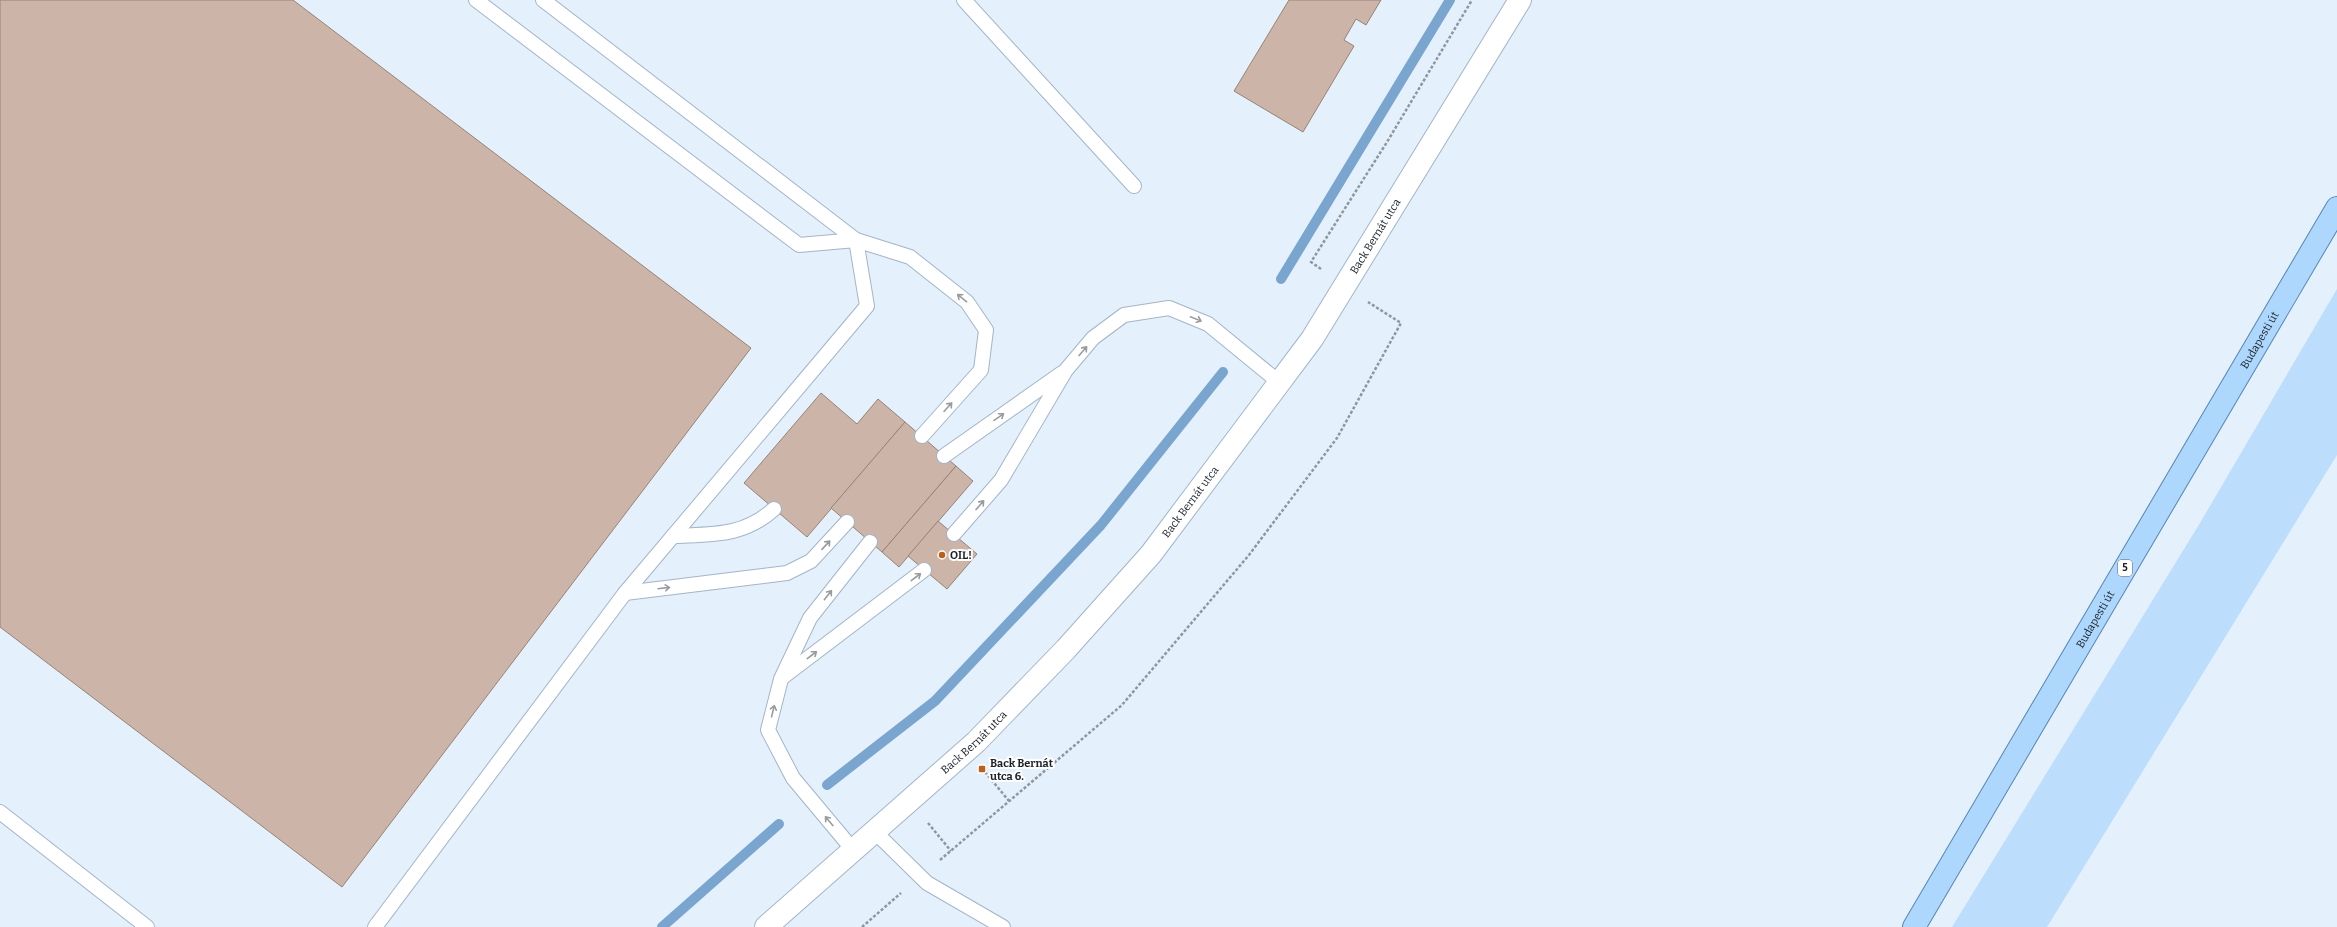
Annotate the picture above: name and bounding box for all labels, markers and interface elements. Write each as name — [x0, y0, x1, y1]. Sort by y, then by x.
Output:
street label: Back Bernát utca — [1347, 196, 1403, 276]
one-way arrow — [957, 294, 968, 302]
street label: Budapesti út — [2237, 309, 2281, 371]
one-way arrow — [1190, 316, 1202, 324]
one-way arrow — [1078, 346, 1087, 356]
one-way arrow — [943, 402, 952, 412]
one-way arrow — [994, 413, 1005, 421]
street label: Back Bernát utca — [1159, 464, 1221, 540]
one-way arrow — [975, 500, 984, 510]
one-way arrow — [821, 540, 830, 550]
place label: OIL! — [950, 549, 972, 562]
marker: OIL! — [937, 550, 947, 560]
road number: 5 — [2118, 560, 2132, 576]
one-way arrow — [910, 572, 921, 581]
one-way arrow — [657, 584, 670, 592]
street label: Budapesti út — [2073, 588, 2117, 650]
one-way arrow — [824, 589, 832, 600]
one-way arrow — [807, 651, 818, 659]
one-way arrow — [770, 705, 777, 718]
street label: Back Bernát utca — [938, 708, 1009, 776]
place label: Back Bernát utca 6. — [990, 757, 1054, 783]
marker: Back Bernát utca 6. — [977, 764, 987, 774]
one-way arrow — [825, 816, 834, 827]

